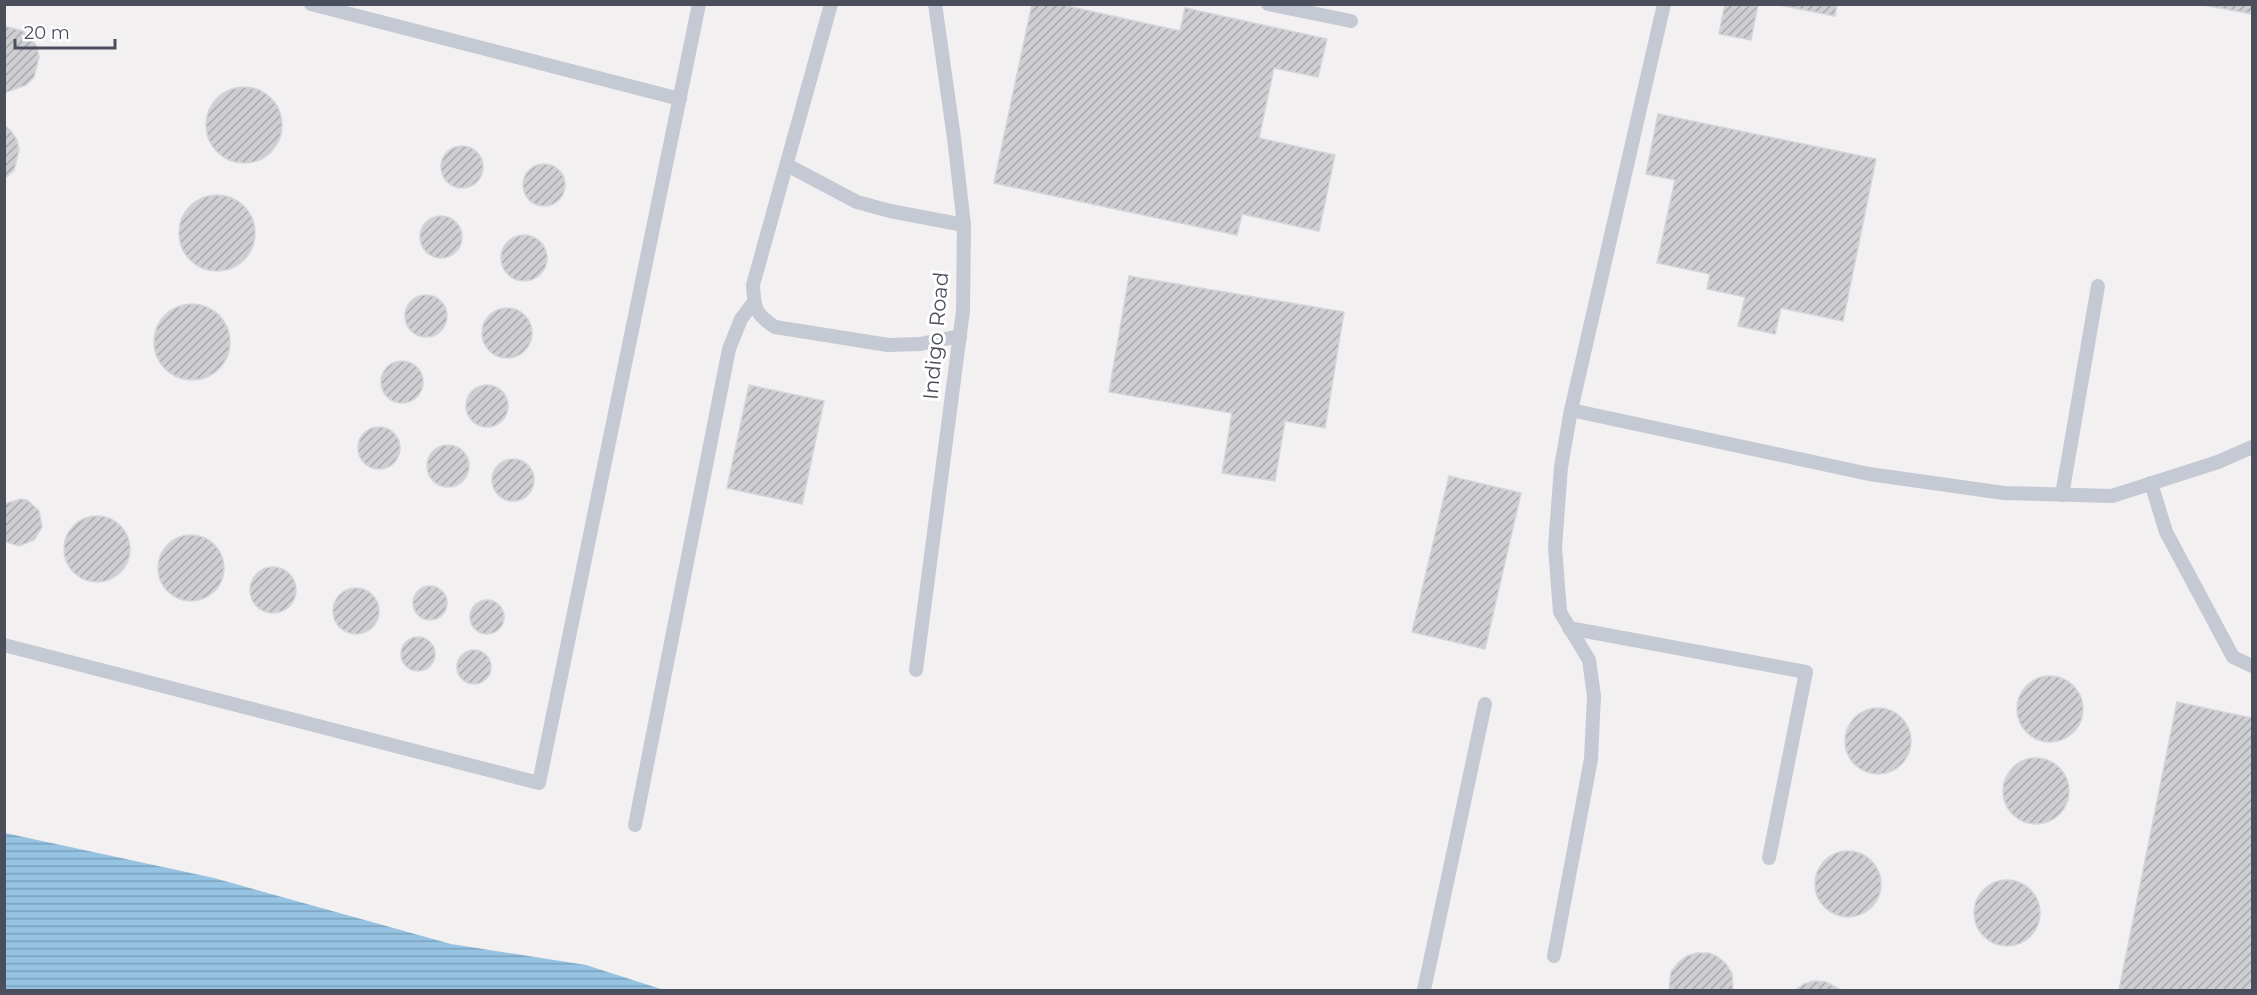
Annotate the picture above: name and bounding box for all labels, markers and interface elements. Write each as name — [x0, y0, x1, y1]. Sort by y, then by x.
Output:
scale bar — [15, 12, 116, 50]
text: 20 m — [24, 22, 70, 44]
street label: Indigo Road — [917, 271, 954, 401]

